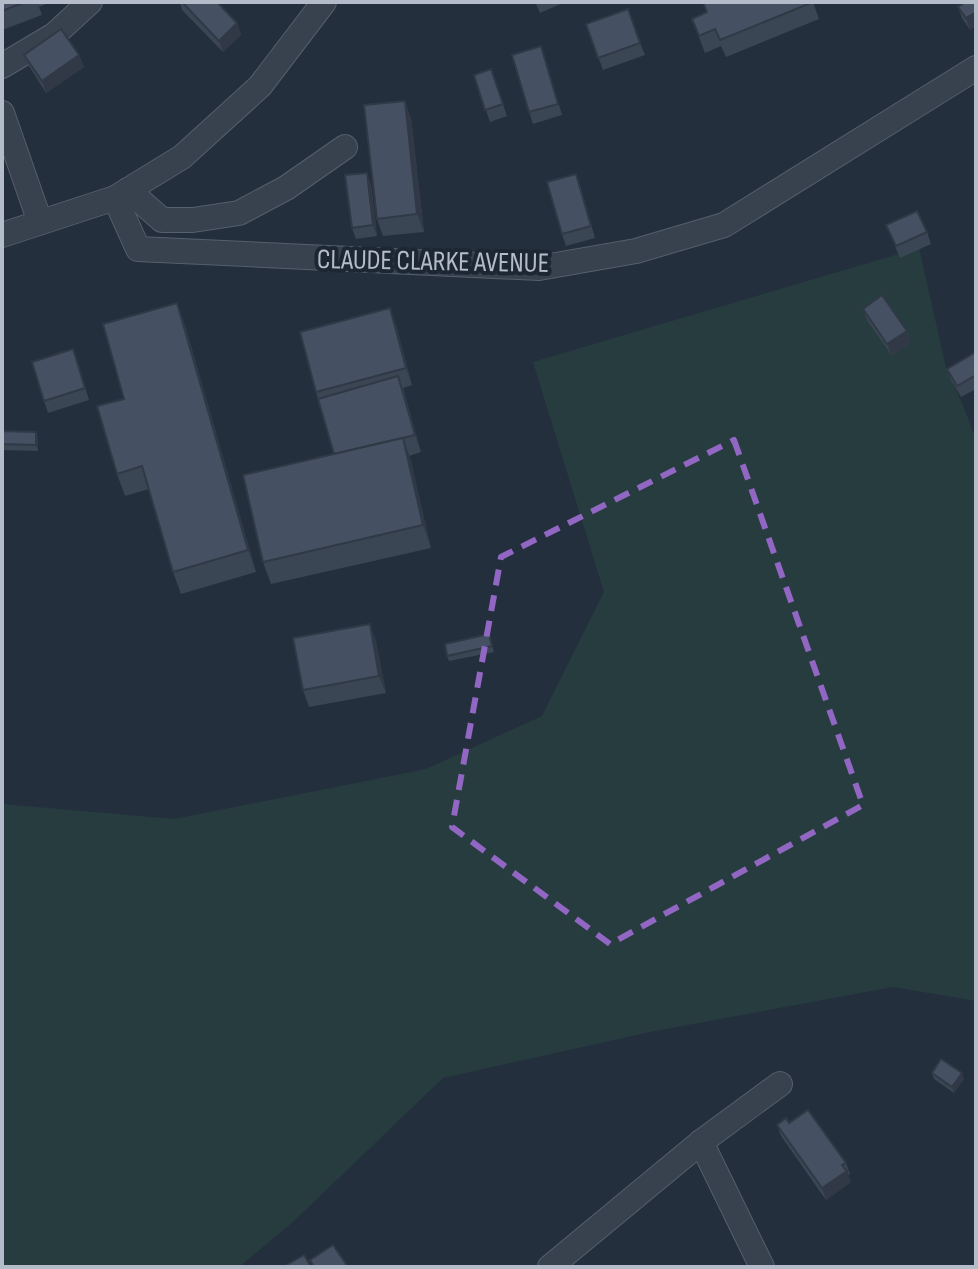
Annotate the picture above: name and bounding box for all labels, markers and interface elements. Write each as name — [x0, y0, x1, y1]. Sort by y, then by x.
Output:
street label: CLAUDE CLARKE AVENUE — [317, 243, 549, 280]

